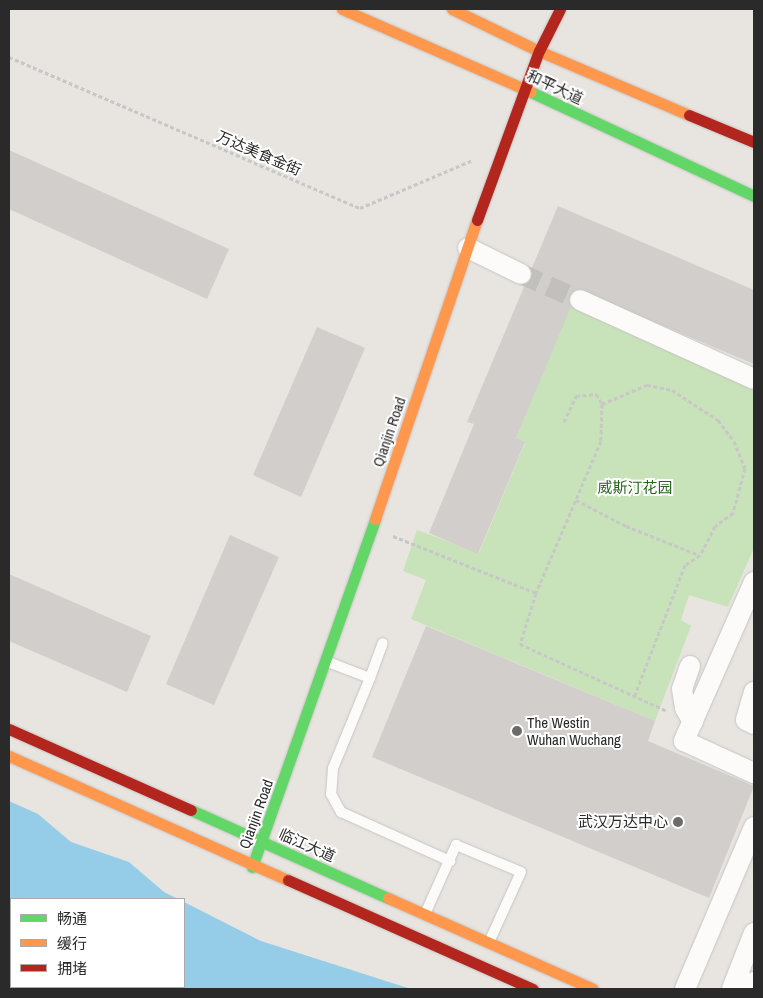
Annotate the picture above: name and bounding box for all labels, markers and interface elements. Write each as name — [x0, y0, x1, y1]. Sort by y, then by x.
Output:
street label: 和平大道 — [524, 66, 586, 108]
street label: 万达美食金街 — [214, 127, 304, 179]
street label: Qianjin Road — [369, 395, 409, 469]
park label: 威斯汀花园 — [598, 479, 672, 497]
place label: The Westin Wuhan Wuchang — [527, 713, 621, 748]
marker: The Westin Wuhan Wuchang — [511, 725, 523, 737]
street label: Qianjin Road — [235, 777, 277, 851]
place label: 武汉万达中心 — [578, 813, 668, 831]
marker: 武汉万达中心 — [672, 816, 684, 828]
street label: 临江大道 — [276, 825, 338, 865]
legend — [10, 898, 185, 988]
text: 畅通 — [57, 908, 87, 929]
text: 缓行 — [57, 933, 87, 954]
text: 拥堵 — [57, 958, 87, 979]

